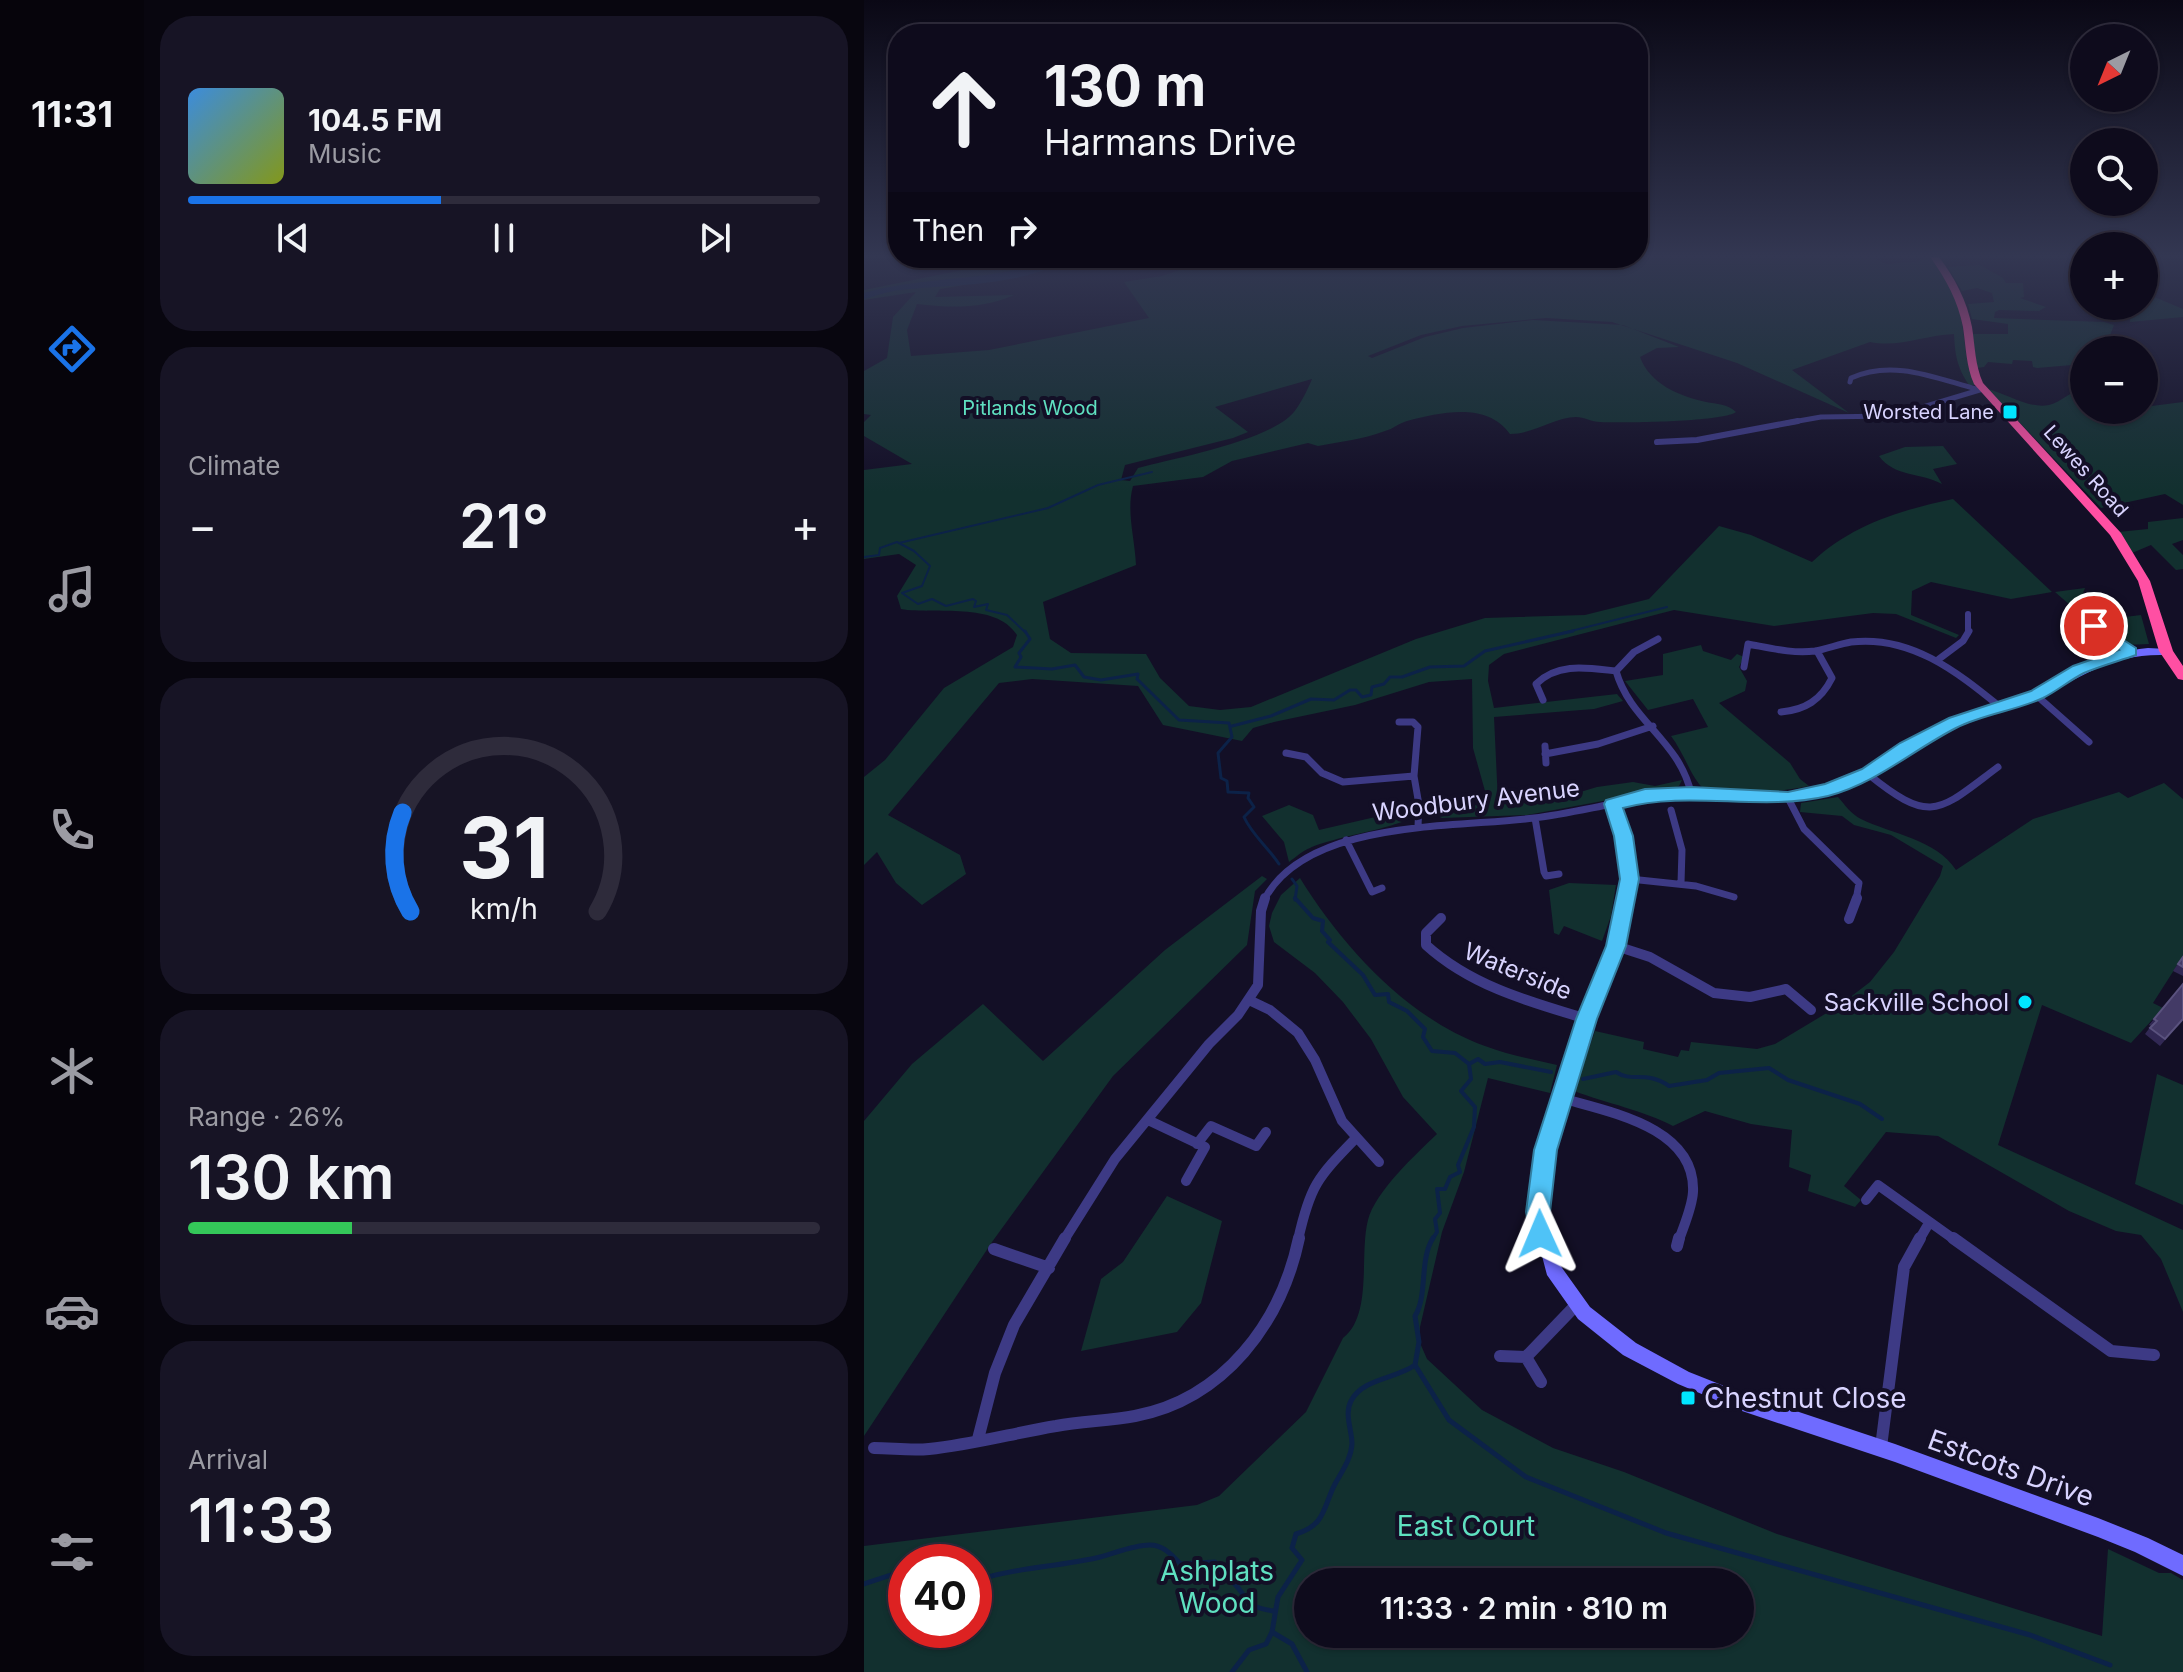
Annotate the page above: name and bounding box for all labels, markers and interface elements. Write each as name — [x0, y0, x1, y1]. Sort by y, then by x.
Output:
north arrow — [2070, 24, 2158, 112]
map controls — [2070, 24, 2158, 424]
text: 130 m — [1044, 52, 1206, 120]
icon: ahead — [912, 56, 1016, 160]
text: 11:31 — [31, 92, 113, 136]
text: 104.5 FM — [308, 102, 442, 138]
text: Harmans Drive — [1044, 120, 1297, 164]
button: search — [2070, 128, 2158, 216]
text: Music — [308, 138, 382, 169]
icon: right — [1000, 208, 1044, 252]
text: Then — [912, 212, 984, 248]
icon: previous — [271, 216, 315, 260]
icon: pause — [482, 216, 526, 260]
icon: next — [693, 216, 737, 260]
button: + — [2070, 232, 2158, 320]
icon: directions — [44, 321, 100, 377]
button: − — [2070, 336, 2158, 424]
park label: Pitlands Wood — [962, 396, 1098, 420]
place label: Worsted Lane — [1863, 400, 1994, 424]
marker: Worsted Lane — [2001, 403, 2019, 421]
street label: Lewes Road — [2039, 420, 2133, 522]
text: Climate — [188, 450, 280, 481]
text: 21° — [459, 490, 549, 562]
text: − — [188, 499, 217, 553]
text: + — [791, 499, 820, 553]
icon: music — [44, 561, 100, 617]
pin — [2060, 592, 2128, 660]
icon: arrive — [2072, 604, 2116, 648]
street label: Woodbury Avenue — [1371, 773, 1581, 827]
text: 31 — [459, 797, 549, 898]
icon: phone — [44, 802, 100, 858]
text: km/h — [470, 891, 538, 926]
street label: Waterside — [1460, 936, 1576, 1006]
place label: Sackville School — [1824, 988, 2009, 1017]
marker: Sackville School — [2016, 993, 2034, 1011]
icon: climate — [44, 1043, 100, 1099]
text: Range · 26% — [188, 1101, 345, 1132]
text: 130 km — [188, 1141, 394, 1213]
position arrow — [1498, 1192, 1582, 1276]
icon: car — [44, 1283, 100, 1339]
place label: Chestnut Close — [1704, 1381, 1907, 1415]
marker: Chestnut Close — [1679, 1389, 1697, 1407]
street label: Estcots Drive — [1923, 1422, 2099, 1514]
text: Arrival — [188, 1444, 268, 1475]
text: 11:33 — [188, 1484, 334, 1556]
park label: East Court — [1397, 1509, 1535, 1543]
icon: filters — [44, 1524, 100, 1580]
speed limit sign: 40 — [888, 1544, 992, 1648]
park label: Ashplats Wood — [1160, 1554, 1274, 1620]
text: 11:33 · 2 min · 810 m — [1380, 1590, 1668, 1626]

